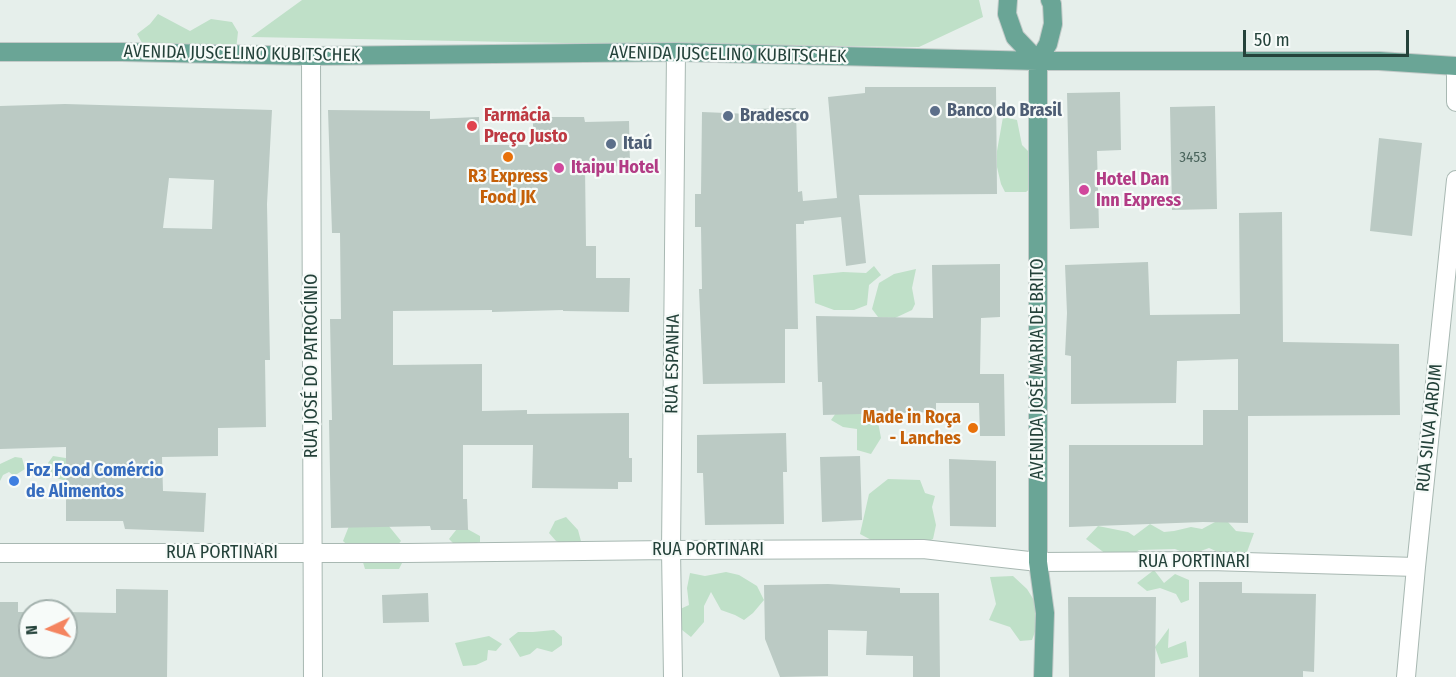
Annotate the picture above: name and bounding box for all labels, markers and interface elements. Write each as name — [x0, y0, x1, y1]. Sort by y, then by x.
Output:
scale bar — [1246, 18, 1412, 56]
text: 50 m — [1254, 29, 1290, 51]
street label: AVENIDA JUSCELINO KUBITSCHEK — [123, 41, 361, 67]
street label: AVENIDA JUSCELINO KUBITSCHEK — [609, 42, 847, 68]
place label: Banco do Brasil — [947, 100, 1062, 122]
marker: Banco do Brasil — [928, 104, 942, 118]
place label: Farmácia Preço Justo — [484, 105, 568, 148]
place label: Bradesco — [740, 105, 809, 127]
marker: Bradesco — [721, 109, 735, 123]
marker: Farmácia Preço Justo — [465, 119, 479, 133]
place label: Itaú — [623, 133, 652, 155]
marker: Itaú — [604, 137, 618, 151]
house number: 3453 — [1179, 149, 1207, 167]
marker: R3 Express Food JK — [501, 150, 515, 164]
place label: Itaipu Hotel — [571, 157, 659, 179]
marker: Itaipu Hotel — [552, 161, 566, 175]
place label: R3 Express Food JK — [468, 166, 548, 208]
place label: Hotel Dan Inn Express — [1096, 169, 1181, 212]
marker: Hotel Dan Inn Express — [1077, 183, 1091, 197]
street label: AVENIDA JOSÉ MARIA DE BRITO — [1027, 258, 1049, 480]
street label: RUA JOSÉ DO PATROCÍNIO — [301, 274, 323, 458]
street label: RUA ESPANHA — [661, 314, 685, 414]
street label: RUA SILVA JARDIM — [1413, 363, 1447, 493]
place label: Made in Roça - Lanches — [863, 407, 961, 450]
marker: Made in Roça - Lanches — [966, 421, 980, 435]
place label: Foz Food Comércio de Alimentos — [26, 460, 164, 502]
marker: Foz Food Comércio de Alimentos — [7, 474, 21, 488]
street label: RUA PORTINARI — [652, 539, 764, 561]
street label: RUA PORTINARI — [166, 542, 278, 564]
street label: RUA PORTINARI — [1138, 551, 1250, 573]
north arrow — [18, 599, 78, 659]
text: N — [22, 625, 41, 636]

